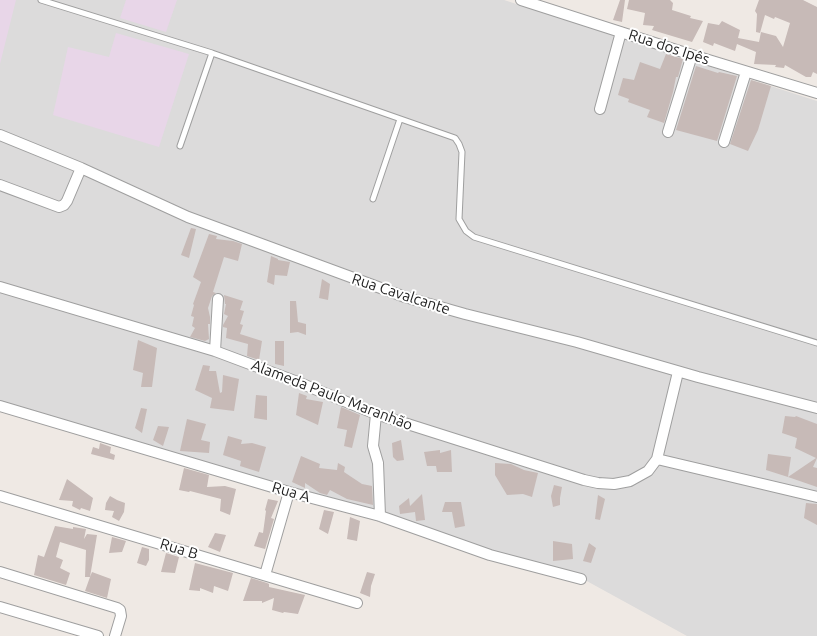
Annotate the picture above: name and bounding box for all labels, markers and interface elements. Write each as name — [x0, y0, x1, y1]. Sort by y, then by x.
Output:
street label: Rua dos Ipês — [626, 25, 712, 69]
street label: Rua Cavalcante — [350, 270, 452, 318]
street label: Alameda Paulo Maranhão — [249, 356, 415, 434]
street label: Rua A — [270, 478, 312, 506]
street label: Rua B — [158, 535, 200, 563]

